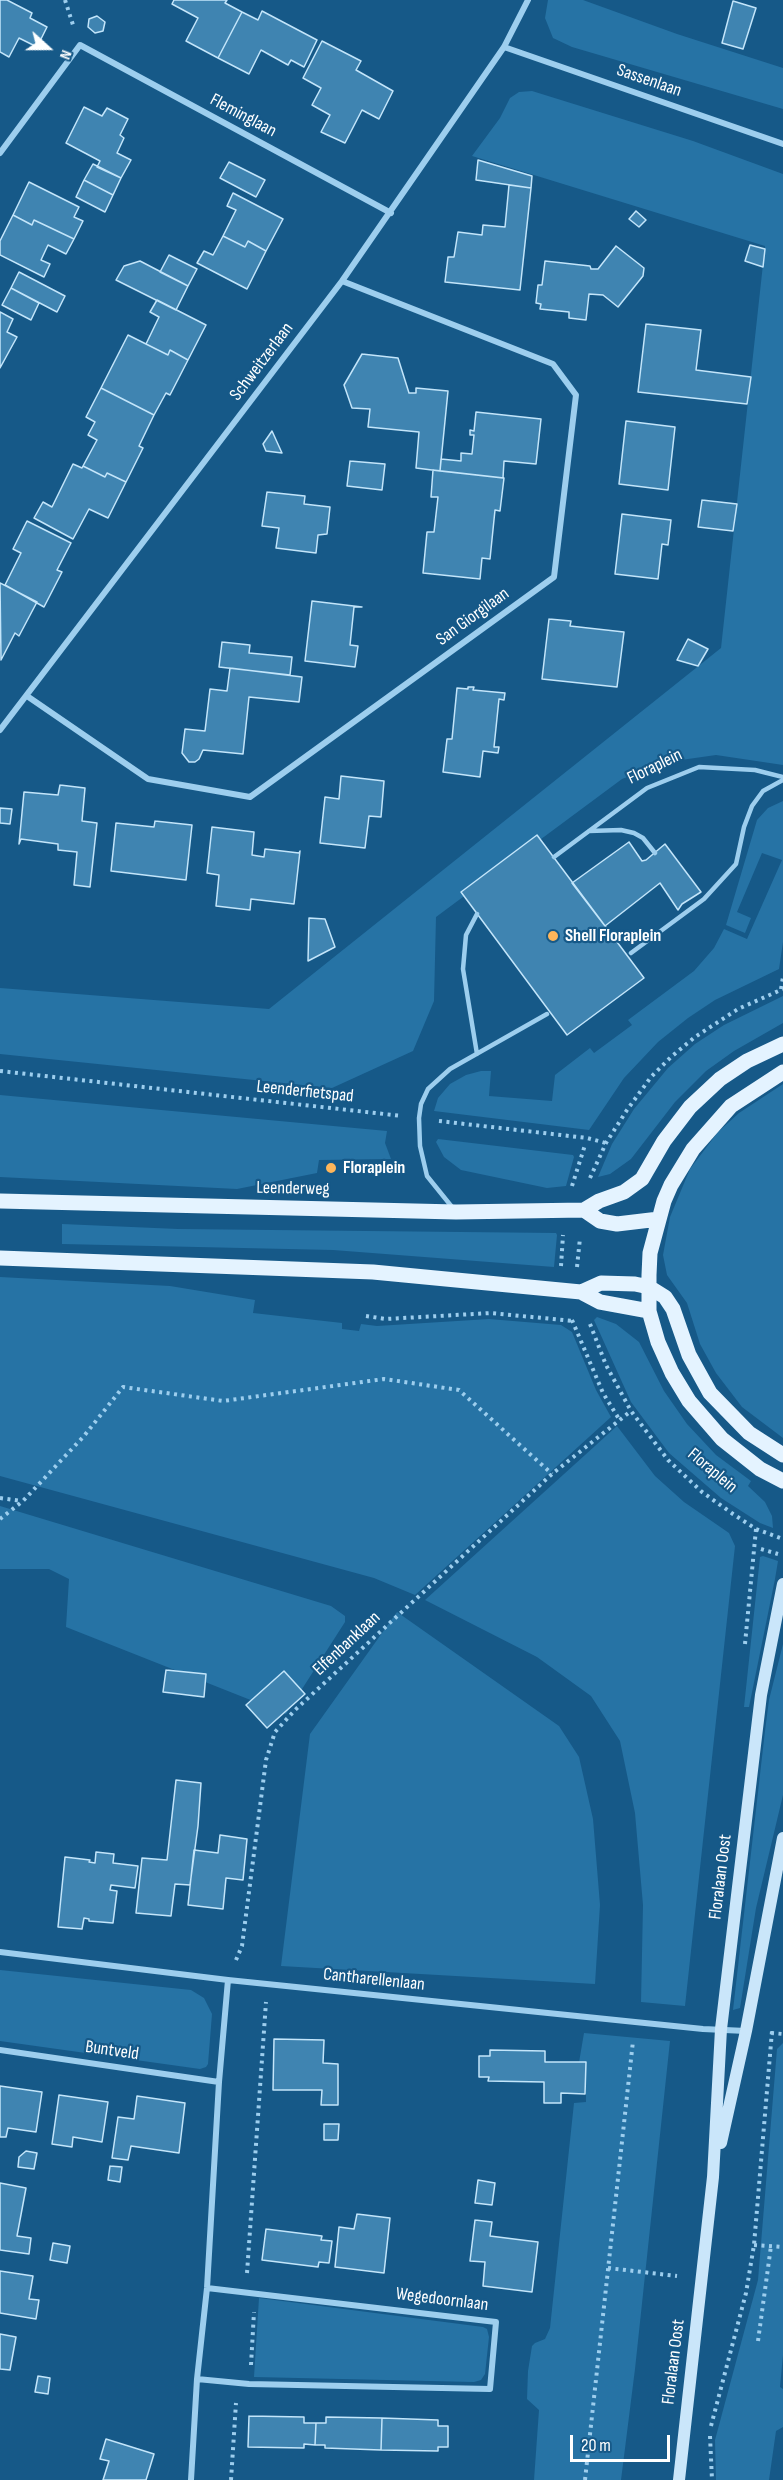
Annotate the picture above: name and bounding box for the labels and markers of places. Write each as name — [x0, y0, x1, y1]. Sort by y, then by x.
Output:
place label: Shell Floraplein — [565, 925, 661, 947]
marker: Shell Floraplein — [546, 929, 560, 943]
place label: Floraplein — [343, 1157, 405, 1179]
marker: Floraplein — [324, 1161, 338, 1175]

